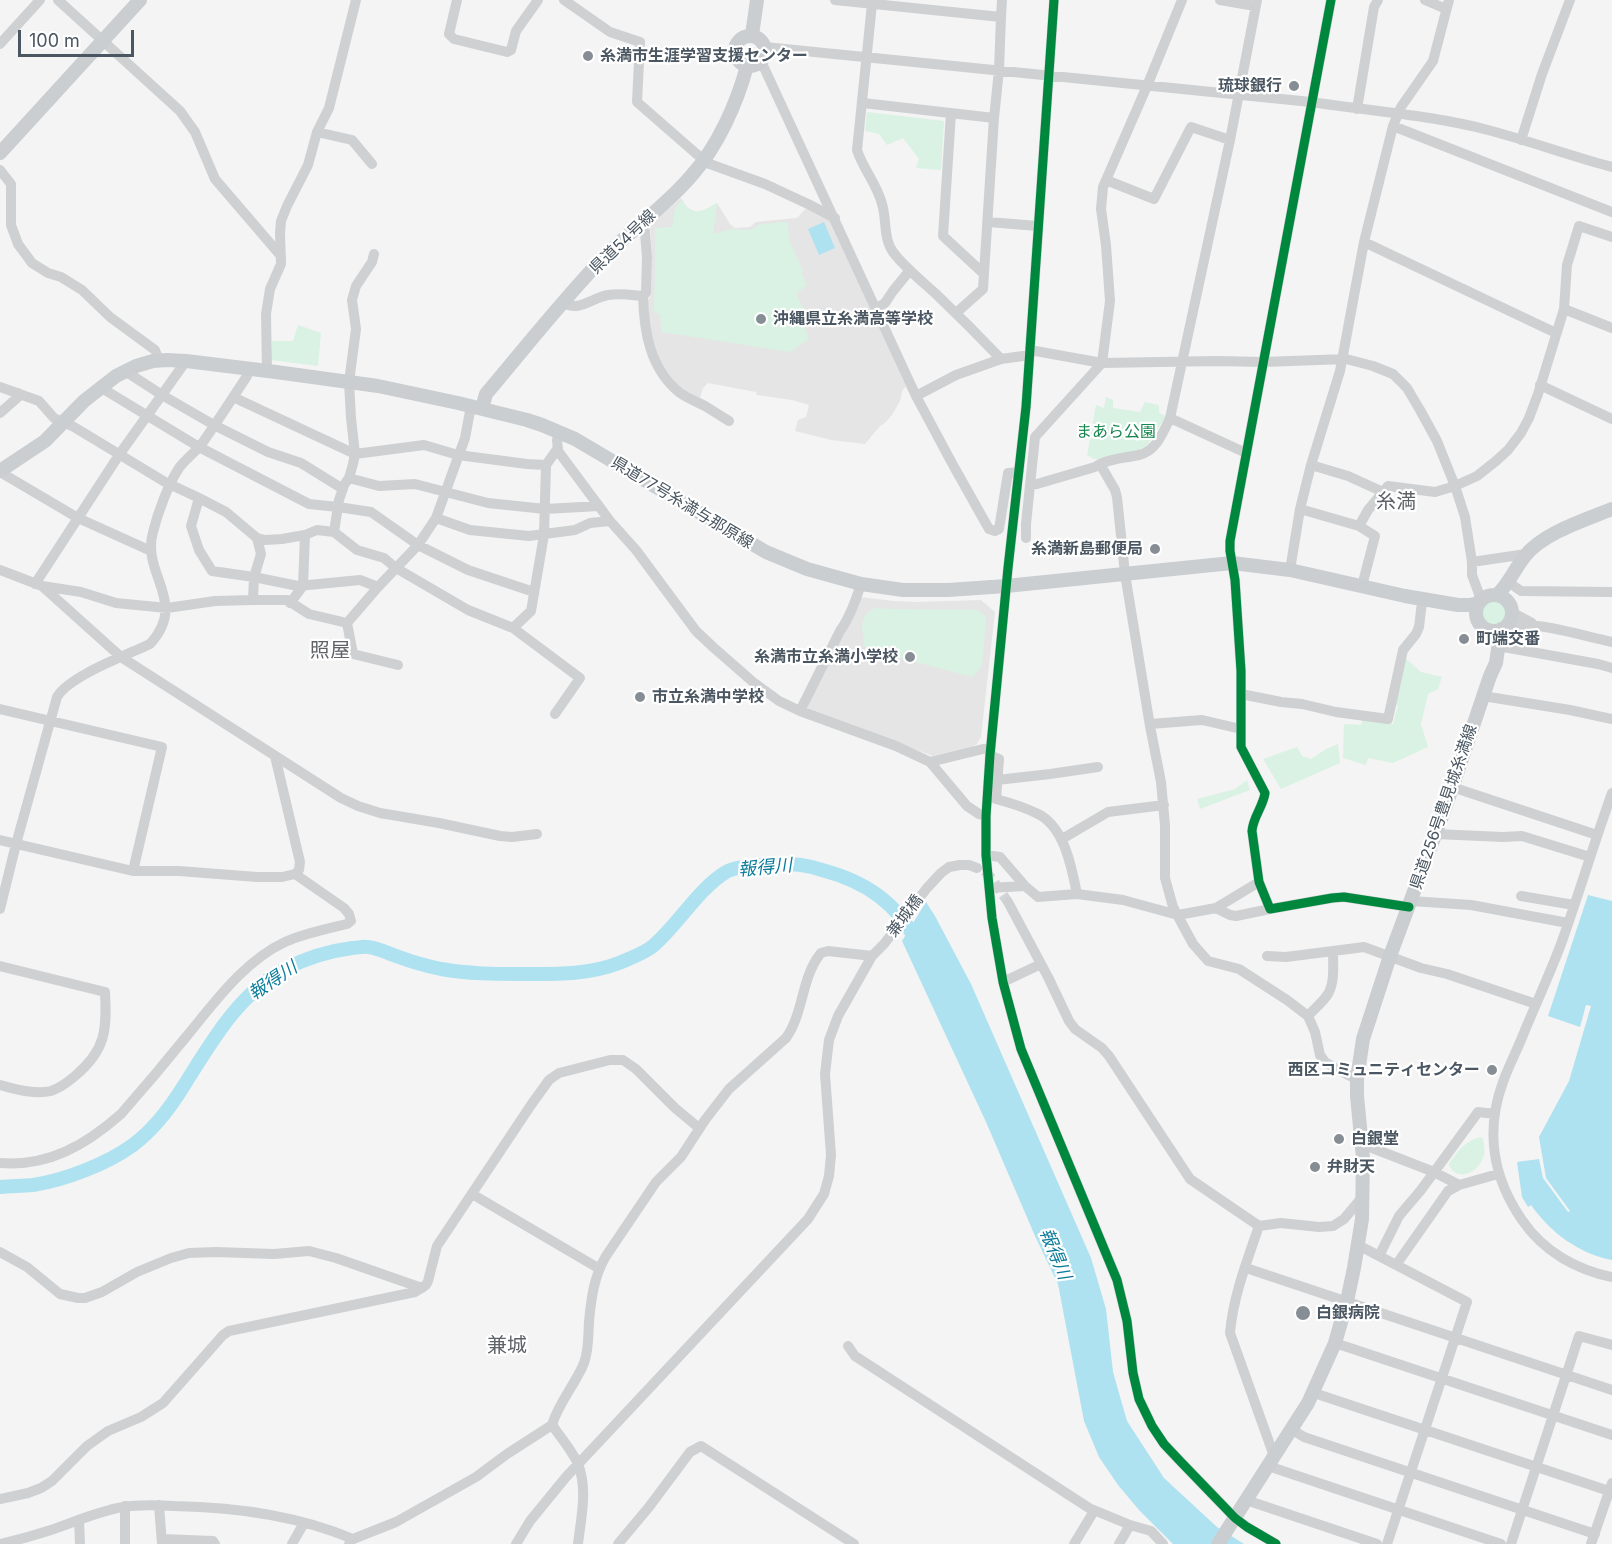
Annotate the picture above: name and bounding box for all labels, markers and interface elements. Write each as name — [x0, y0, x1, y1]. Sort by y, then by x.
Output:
scale bar — [21, 18, 136, 56]
text: 100 m — [29, 30, 80, 51]
place label: 糸満市生涯学習支援センター — [600, 46, 808, 66]
marker: 糸満市生涯学習支援センター — [581, 49, 595, 63]
place label: 琉球銀行 — [1218, 76, 1282, 96]
marker: 琉球銀行 — [1287, 79, 1301, 93]
street label: 県道54号線 — [586, 206, 660, 278]
place label: 沖縄県立糸満高等学校 — [773, 309, 933, 329]
marker: 沖縄県立糸満高等学校 — [754, 312, 768, 326]
park label: まあら公園 — [1076, 422, 1156, 442]
street label: 県道77号糸満与那原線 — [607, 453, 757, 553]
district label: 糸満 — [1376, 490, 1416, 514]
place label: 糸満新島郵便局 — [1031, 539, 1143, 559]
marker: 糸満新島郵便局 — [1148, 542, 1162, 556]
place label: 町端交番 — [1476, 629, 1540, 649]
marker: 町端交番 — [1457, 632, 1471, 646]
district label: 照屋 — [310, 639, 350, 663]
place label: 糸満市立糸満小学校 — [754, 647, 898, 667]
marker: 糸満市立糸満小学校 — [903, 650, 917, 664]
place label: 市立糸満中学校 — [652, 687, 764, 707]
marker: 市立糸満中学校 — [633, 690, 647, 704]
street label: 県道256号豊見城糸満線 — [1407, 722, 1481, 892]
water label: 報得川 — [737, 855, 793, 881]
street label: 兼城橋 — [883, 891, 927, 941]
water label: 報得川 — [245, 957, 301, 1005]
place label: 西区コミュニティセンター — [1288, 1060, 1480, 1080]
marker: 西区コミュニティセンター — [1485, 1063, 1499, 1077]
place label: 白銀堂 — [1351, 1129, 1399, 1149]
marker: 白銀堂 — [1332, 1132, 1346, 1146]
place label: 弁財天 — [1327, 1157, 1375, 1177]
marker: 弁財天 — [1308, 1160, 1322, 1174]
water label: 報得川 — [1035, 1225, 1075, 1283]
place label: 白銀病院 — [1316, 1303, 1380, 1323]
marker: 白銀病院 — [1294, 1304, 1312, 1322]
district label: 兼城 — [487, 1334, 527, 1358]

